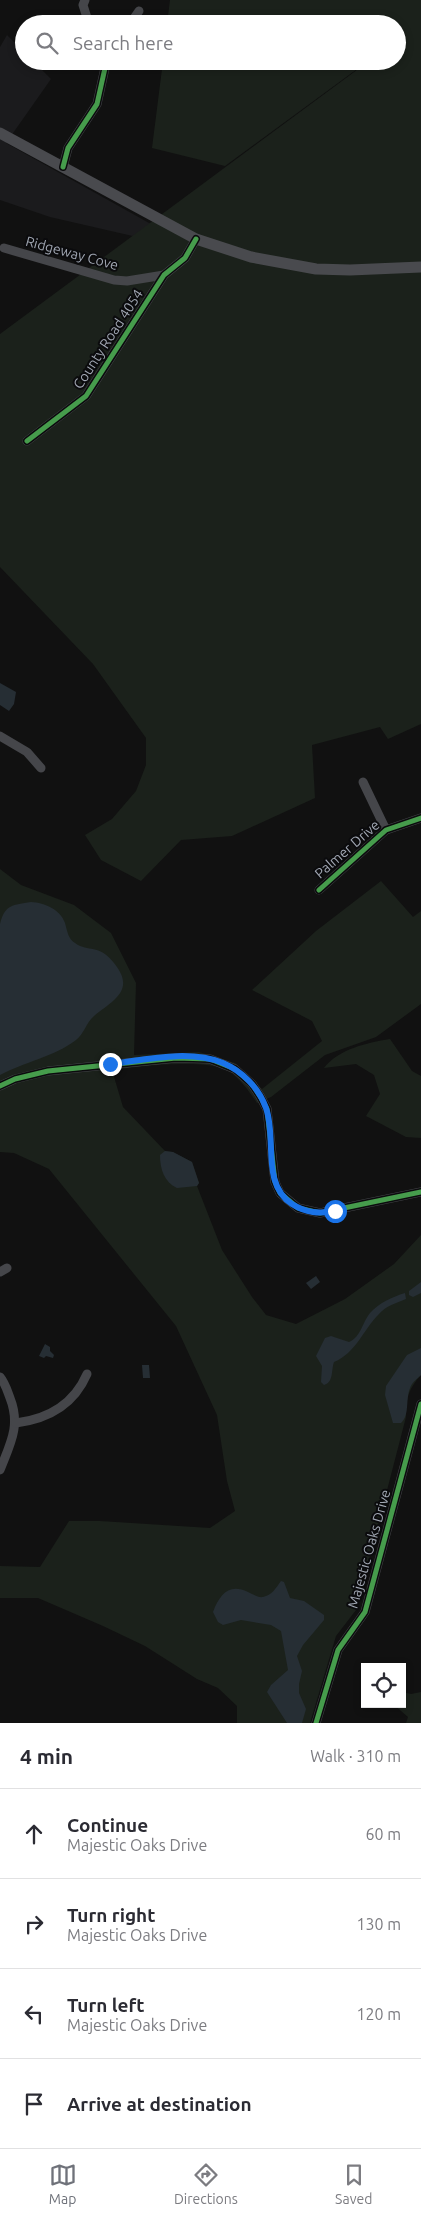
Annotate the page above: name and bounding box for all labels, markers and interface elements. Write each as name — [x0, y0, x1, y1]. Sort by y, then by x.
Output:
search box — [15, 15, 406, 70]
icon: search — [33, 29, 61, 57]
text: Search here — [73, 32, 173, 54]
street label: Ridgeway Cove — [24, 233, 120, 273]
street label: County Road 4054 — [70, 286, 146, 392]
street label: Palmer Drive — [311, 817, 383, 881]
route end — [99, 1053, 122, 1076]
route start — [324, 1200, 347, 1223]
street label: Majestic Oaks Drive — [344, 1488, 394, 1610]
map controls — [361, 1663, 406, 1708]
button: locate — [361, 1663, 406, 1708]
text: 4 min — [20, 1744, 73, 1768]
text: Walk · 310 m — [310, 1747, 401, 1765]
text: Continue — [67, 1814, 148, 1836]
icon: ahead — [20, 1820, 48, 1848]
text: 60 m — [365, 1825, 401, 1843]
text: Majestic Oaks Drive — [67, 1836, 207, 1854]
text: Turn right — [67, 1904, 155, 1926]
icon: right — [20, 1910, 48, 1938]
text: 130 m — [356, 1915, 401, 1933]
text: Majestic Oaks Drive — [67, 1926, 207, 1944]
text: Turn left — [67, 1994, 145, 2016]
icon: left — [20, 2000, 48, 2028]
text: 120 m — [356, 2005, 401, 2023]
text: Majestic Oaks Drive — [67, 2016, 207, 2034]
icon: arrive — [20, 2090, 48, 2118]
text: Arrive at destination — [67, 2093, 252, 2115]
tab: Map — [49, 2161, 77, 2207]
tab: Directions — [174, 2161, 238, 2207]
tab: Saved — [335, 2161, 372, 2207]

